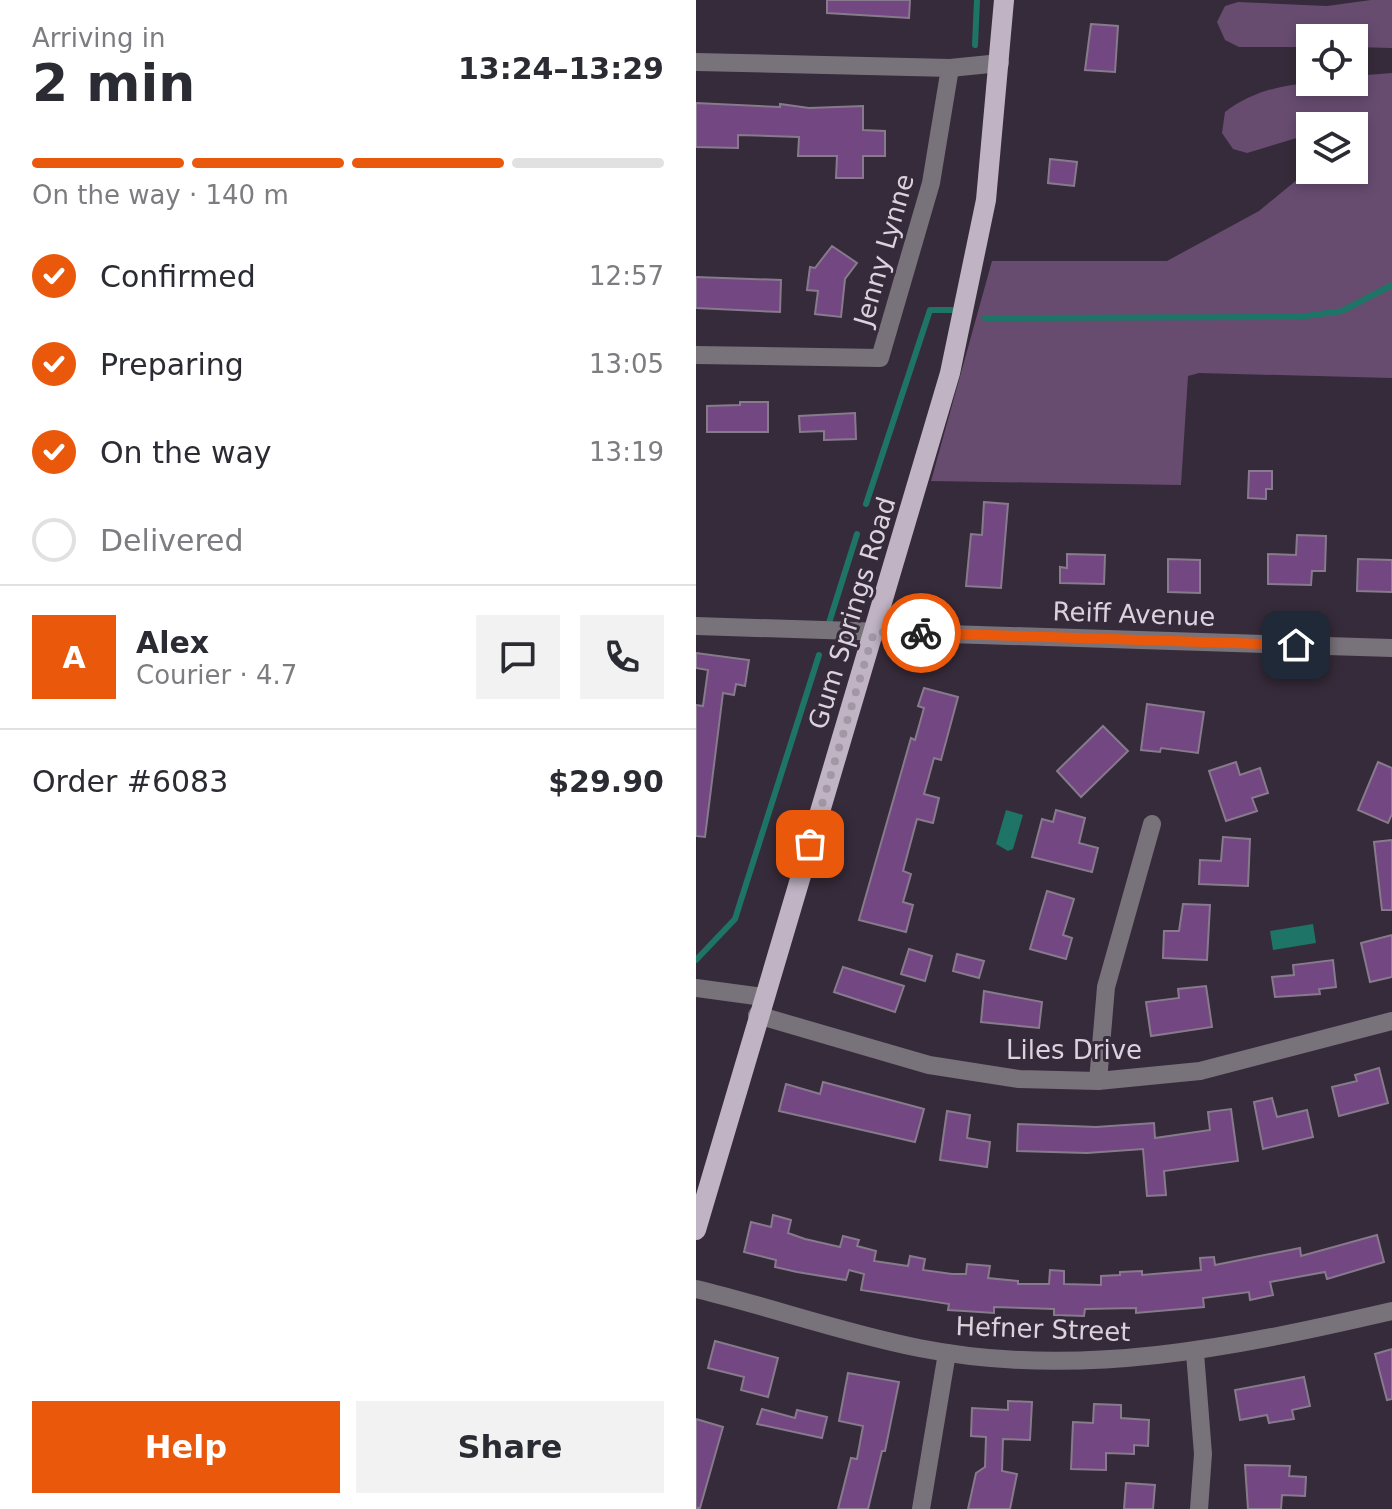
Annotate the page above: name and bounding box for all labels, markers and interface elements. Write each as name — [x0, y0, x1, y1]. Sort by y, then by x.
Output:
text: Arriving in — [32, 23, 166, 53]
map controls — [1296, 24, 1368, 184]
button: locate — [1296, 24, 1368, 96]
text: 13:24–13:29 — [458, 51, 664, 86]
text: 2 min — [32, 53, 195, 113]
button: layers — [1296, 112, 1368, 184]
street label: Jenny Lynne — [847, 171, 920, 331]
text: On the way · 140 m — [32, 180, 289, 210]
icon: check — [32, 254, 76, 298]
text: Confirmed — [100, 259, 256, 294]
text: 12:57 — [589, 261, 664, 291]
icon: check — [32, 342, 76, 386]
text: Preparing — [100, 347, 244, 382]
text: 13:05 — [589, 349, 664, 379]
icon: check — [32, 430, 76, 474]
text: On the way — [100, 435, 272, 470]
text: 13:19 — [589, 437, 664, 467]
street label: Gum Springs Road — [802, 493, 902, 733]
text: Delivered — [100, 523, 244, 558]
courier — [881, 593, 961, 673]
street label: Reiff Avenue — [1052, 596, 1216, 632]
icon: bike — [899, 611, 943, 655]
pin — [1262, 611, 1330, 679]
button: chat — [476, 615, 560, 699]
button: phone — [580, 615, 664, 699]
icon: home — [1274, 623, 1318, 667]
text: Alex — [136, 625, 209, 660]
text: A — [62, 640, 86, 675]
text: Courier · 4.7 — [136, 660, 297, 690]
text: Order #6083 — [32, 764, 228, 799]
text: $29.90 — [548, 764, 664, 799]
pin — [776, 810, 844, 878]
icon: bag — [788, 822, 832, 866]
street label: Liles Drive — [1006, 1035, 1142, 1065]
street label: Hefner Street — [955, 1311, 1131, 1347]
button: Help — [32, 1401, 340, 1493]
button: Share — [356, 1401, 664, 1493]

